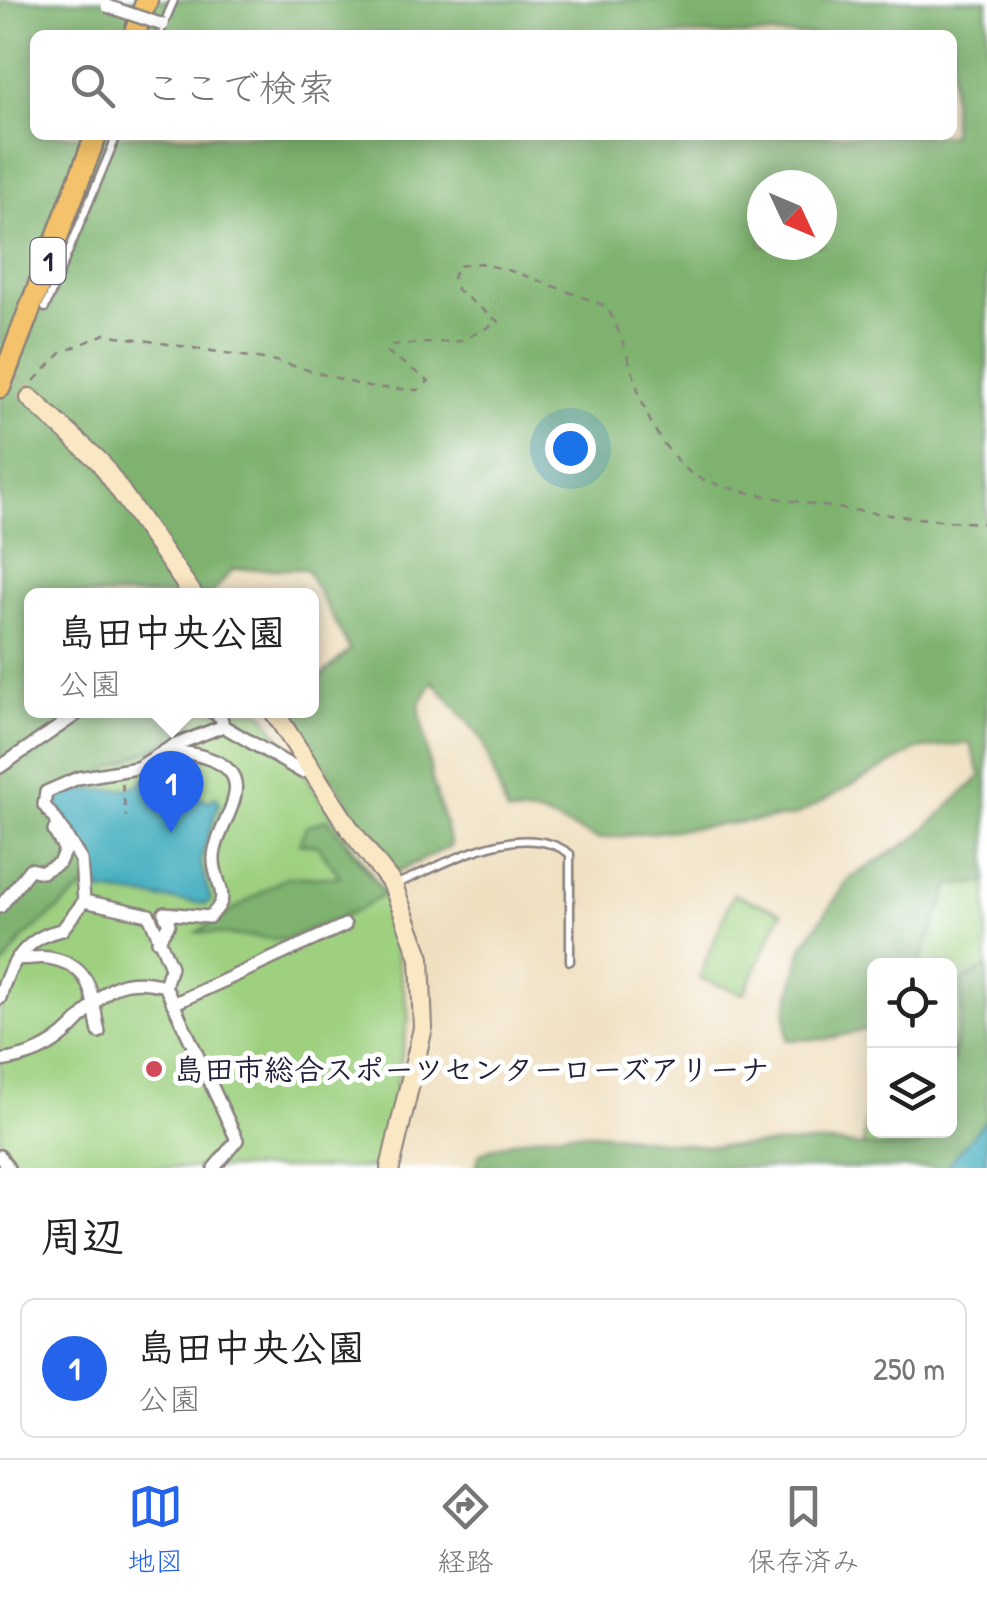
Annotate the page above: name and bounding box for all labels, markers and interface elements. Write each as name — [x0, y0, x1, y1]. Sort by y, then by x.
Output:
search box — [30, 30, 957, 140]
icon: search — [65, 58, 120, 113]
text: ここで検索 — [145, 61, 335, 113]
north arrow — [747, 170, 837, 260]
road number: 1 — [30, 238, 66, 284]
your location — [545, 423, 596, 474]
popup — [24, 588, 319, 718]
text: 島田中央公園 — [57, 606, 286, 658]
text: 公園 — [57, 662, 122, 705]
pin: 1 — [138, 750, 204, 833]
map controls — [867, 958, 957, 1138]
button: locate — [867, 958, 957, 1048]
button: layers — [867, 1048, 957, 1138]
place label: 島田市総合スポーツセンターローズアリーナ — [174, 1049, 770, 1089]
marker: 島田市総合スポーツセンターローズアリーナ — [143, 1058, 165, 1080]
text: 周辺 — [40, 1207, 124, 1264]
text: 島田中央公園 — [137, 1321, 365, 1373]
text: 1 — [69, 1347, 80, 1390]
text: 250 m — [873, 1347, 945, 1390]
text: 公園 — [137, 1377, 201, 1420]
tab: 地図 — [127, 1479, 183, 1580]
tab: 経路 — [437, 1479, 494, 1580]
tab: 保存済み — [748, 1479, 860, 1580]

